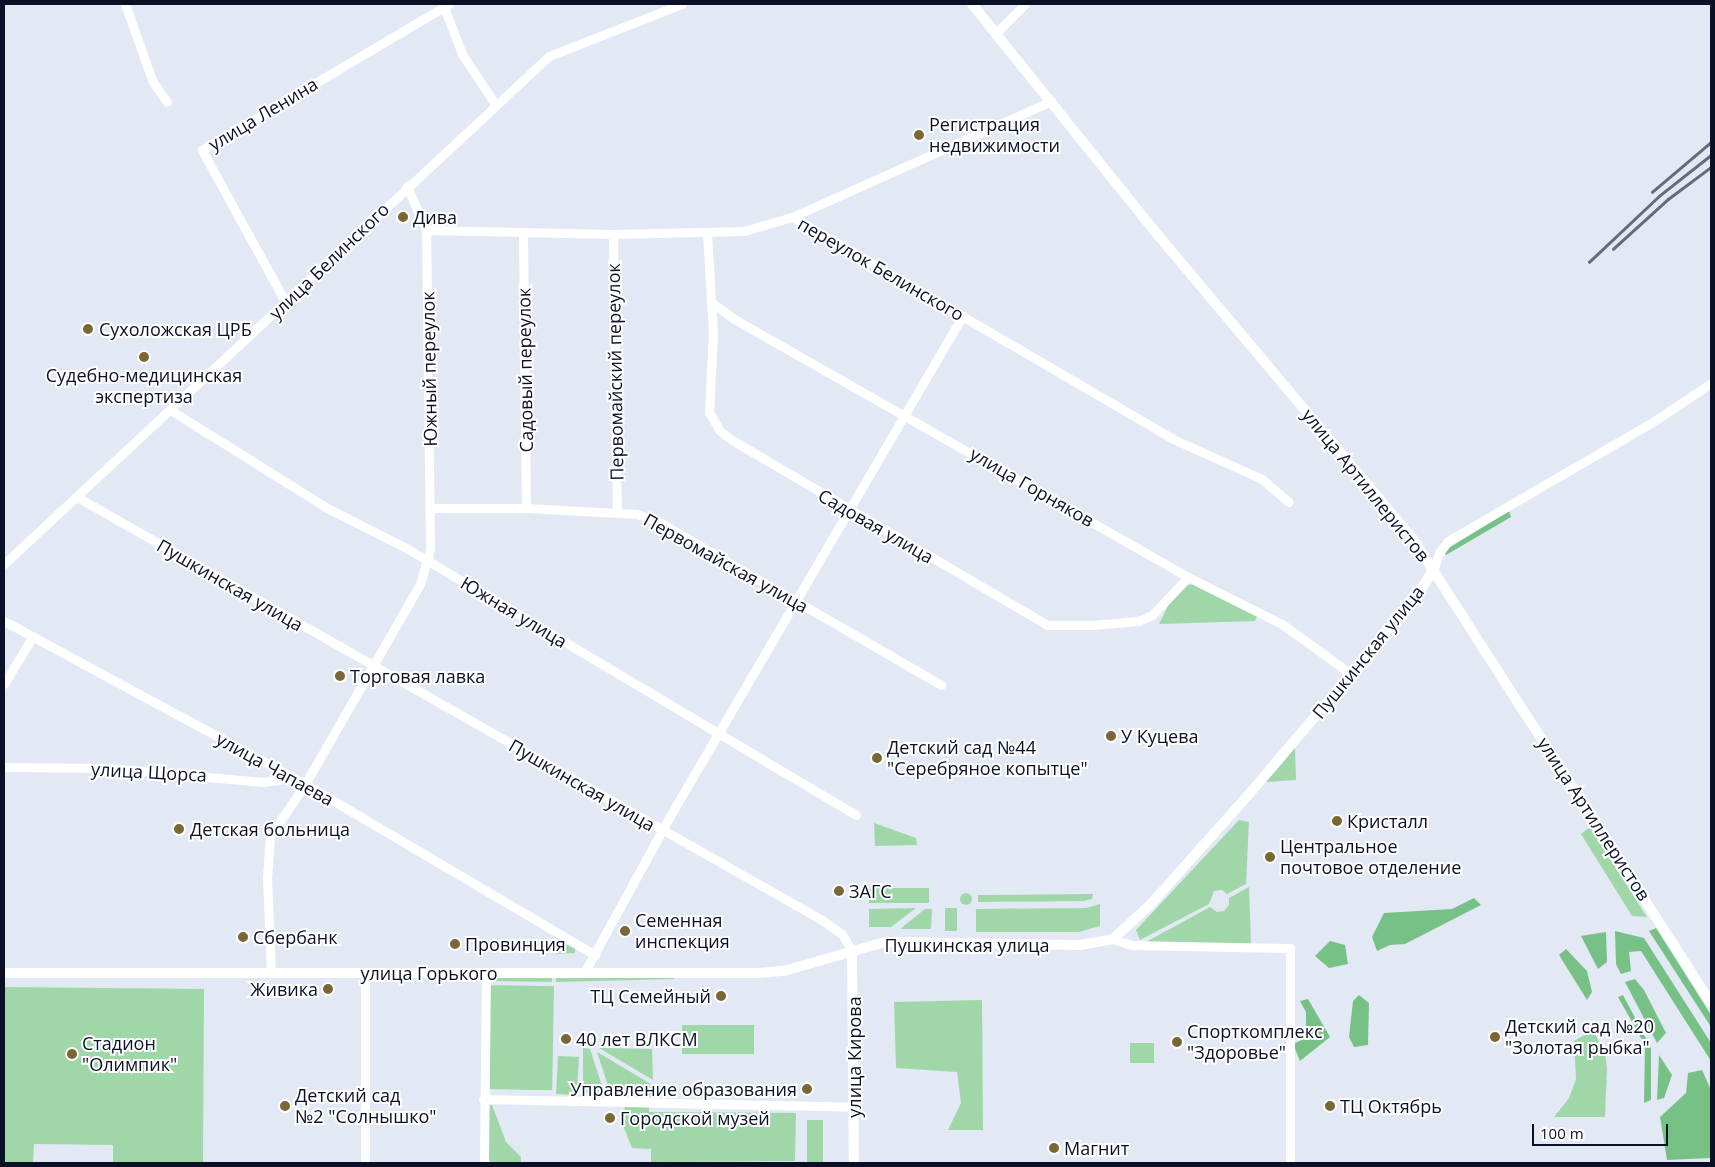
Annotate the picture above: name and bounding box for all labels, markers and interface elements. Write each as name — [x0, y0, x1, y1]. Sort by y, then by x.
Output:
street label: улица Ленина — [204, 73, 322, 155]
place label: Регистрация недвижимости — [929, 114, 1060, 156]
marker: Регистрация недвижимости — [913, 129, 925, 141]
street label: улица Белинского — [265, 198, 393, 324]
place label: Дива — [413, 206, 457, 228]
marker: Дива — [397, 211, 409, 223]
street label: переулок Белинского — [794, 213, 968, 325]
street label: Первомайский переулок — [602, 263, 628, 481]
street label: Садовый переулок — [513, 288, 537, 452]
street label: Южный переулок — [417, 291, 441, 447]
place label: Сухоложская ЦРБ — [99, 318, 252, 340]
marker: Сухоложская ЦРБ — [81, 322, 95, 336]
marker: Судебно-медицинская экспертиза — [138, 351, 150, 363]
place label: Судебно-медицинская экспертиза — [46, 365, 242, 408]
street label: улица Артиллеристов — [1298, 404, 1434, 566]
street label: улица Горняков — [966, 443, 1098, 531]
street label: Садовая улица — [815, 484, 937, 568]
street label: Первомайская улица — [640, 509, 812, 617]
street label: Пушкинская улица — [153, 534, 307, 636]
street label: Южная улица — [457, 572, 571, 652]
street label: Пушкинская улица — [1308, 581, 1428, 723]
place label: Торговая лавка — [350, 665, 485, 687]
marker: Торговая лавка — [334, 670, 346, 682]
place label: У Куцева — [1121, 725, 1199, 747]
street label: улица Чапаева — [213, 728, 337, 810]
marker: У Куцева — [1105, 730, 1117, 742]
street label: улица Артиллеристов — [1533, 733, 1655, 905]
street label: Пушкинская улица — [505, 734, 659, 836]
place label: Детский сад №44 "Серебряное копытце" — [887, 737, 1088, 780]
marker: Детский сад №44 "Серебряное копытце" — [871, 752, 883, 764]
street label: улица Щорса — [91, 758, 207, 786]
place label: Кристалл — [1347, 810, 1428, 832]
marker: Кристалл — [1331, 815, 1343, 827]
place label: Детская больница — [190, 818, 350, 840]
marker: Детская больница — [172, 822, 186, 836]
place label: Центральное почтовое отделение — [1280, 836, 1461, 879]
marker: Центральное почтовое отделение — [1264, 851, 1276, 863]
place label: ЗАГС — [849, 880, 892, 902]
marker: ЗАГС — [833, 885, 845, 897]
place label: Семенная инспекция — [635, 910, 730, 952]
marker: Семенная инспекция — [619, 925, 631, 937]
place label: Сбербанк — [253, 926, 338, 948]
marker: Сбербанк — [237, 931, 249, 943]
place label: Провинция — [465, 933, 566, 955]
street label: Пушкинская улица — [885, 934, 1049, 956]
marker: Провинция — [449, 938, 461, 950]
street label: улица Горького — [360, 962, 498, 984]
place label: Живика — [250, 978, 318, 1000]
marker: Живика — [322, 983, 334, 995]
place label: ТЦ Семейный — [590, 985, 711, 1007]
marker: ТЦ Семейный — [715, 990, 727, 1002]
street label: улица Кирова — [843, 996, 865, 1118]
place label: Детский сад №20 "Золотая рыбка" — [1505, 1016, 1654, 1058]
place label: Спорткомплекс "Здоровье" — [1187, 1021, 1323, 1064]
place label: 40 лет ВЛКСМ — [576, 1028, 698, 1050]
marker: Детский сад №20 "Золотая рыбка" — [1489, 1031, 1501, 1043]
place label: Стадион "Олимпик" — [82, 1033, 177, 1076]
marker: 40 лет ВЛКСМ — [560, 1033, 572, 1045]
marker: Спорткомплекс "Здоровье" — [1171, 1036, 1183, 1048]
marker: Стадион "Олимпик" — [66, 1048, 78, 1060]
place label: Управление образования — [570, 1078, 797, 1100]
marker: Управление образования — [801, 1083, 813, 1095]
place label: Детский сад №2 "Солнышко" — [295, 1085, 436, 1128]
place label: ТЦ Октябрь — [1340, 1095, 1442, 1117]
marker: Детский сад №2 "Солнышко" — [279, 1100, 291, 1112]
marker: ТЦ Октябрь — [1324, 1100, 1336, 1112]
place label: Городской музей — [620, 1107, 770, 1129]
marker: Городской музей — [604, 1112, 616, 1124]
scale bar — [1535, 1114, 1671, 1146]
text: 100 m — [1540, 1123, 1584, 1143]
place label: Магнит — [1064, 1137, 1129, 1159]
marker: Магнит — [1048, 1142, 1060, 1154]

